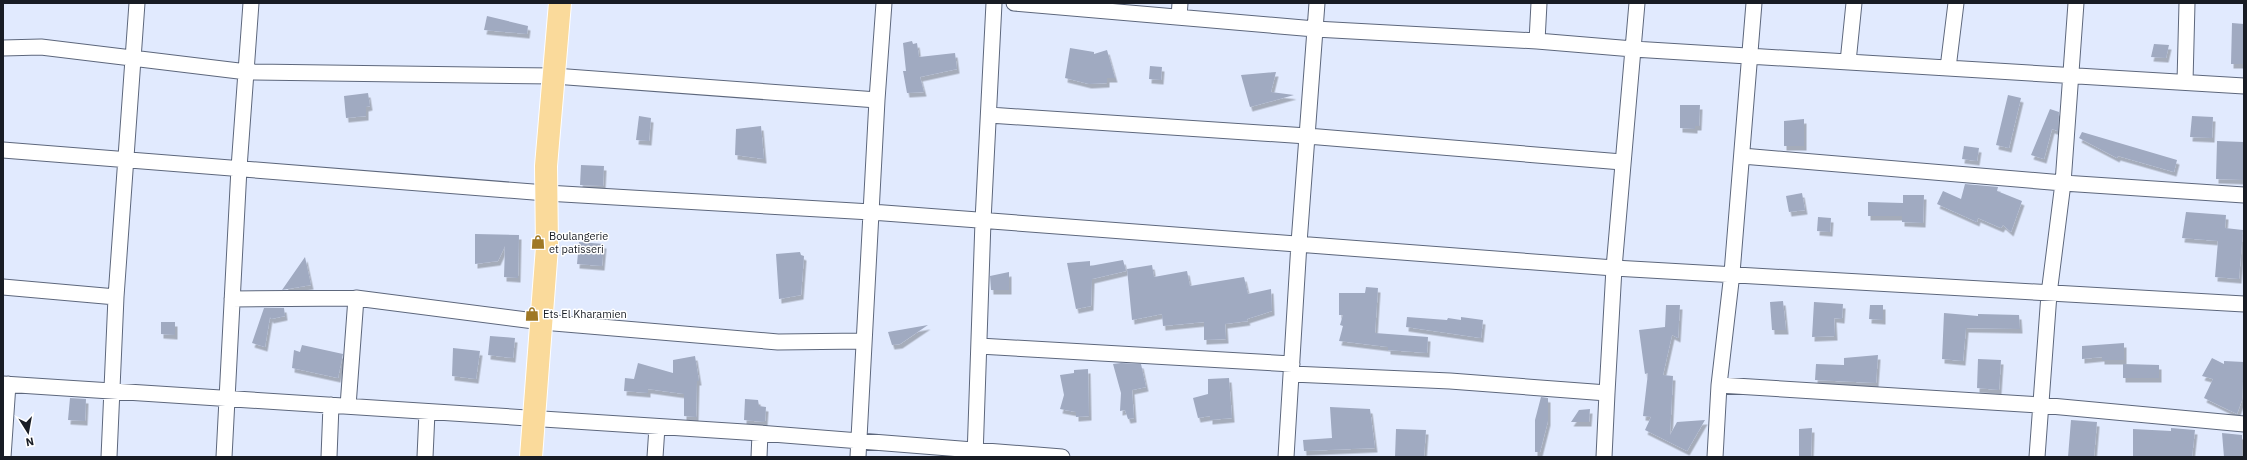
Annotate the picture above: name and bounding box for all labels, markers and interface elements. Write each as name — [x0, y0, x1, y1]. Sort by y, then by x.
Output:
place label: Boulangerie et patisseri — [549, 229, 608, 256]
shop icon: Boulangerie et patisseri — [530, 234, 546, 250]
shop icon: Ets El Kharamien — [524, 306, 540, 322]
place label: Ets El Kharamien — [543, 307, 627, 321]
north arrow — [8, 412, 48, 452]
text: N — [25, 434, 35, 449]

